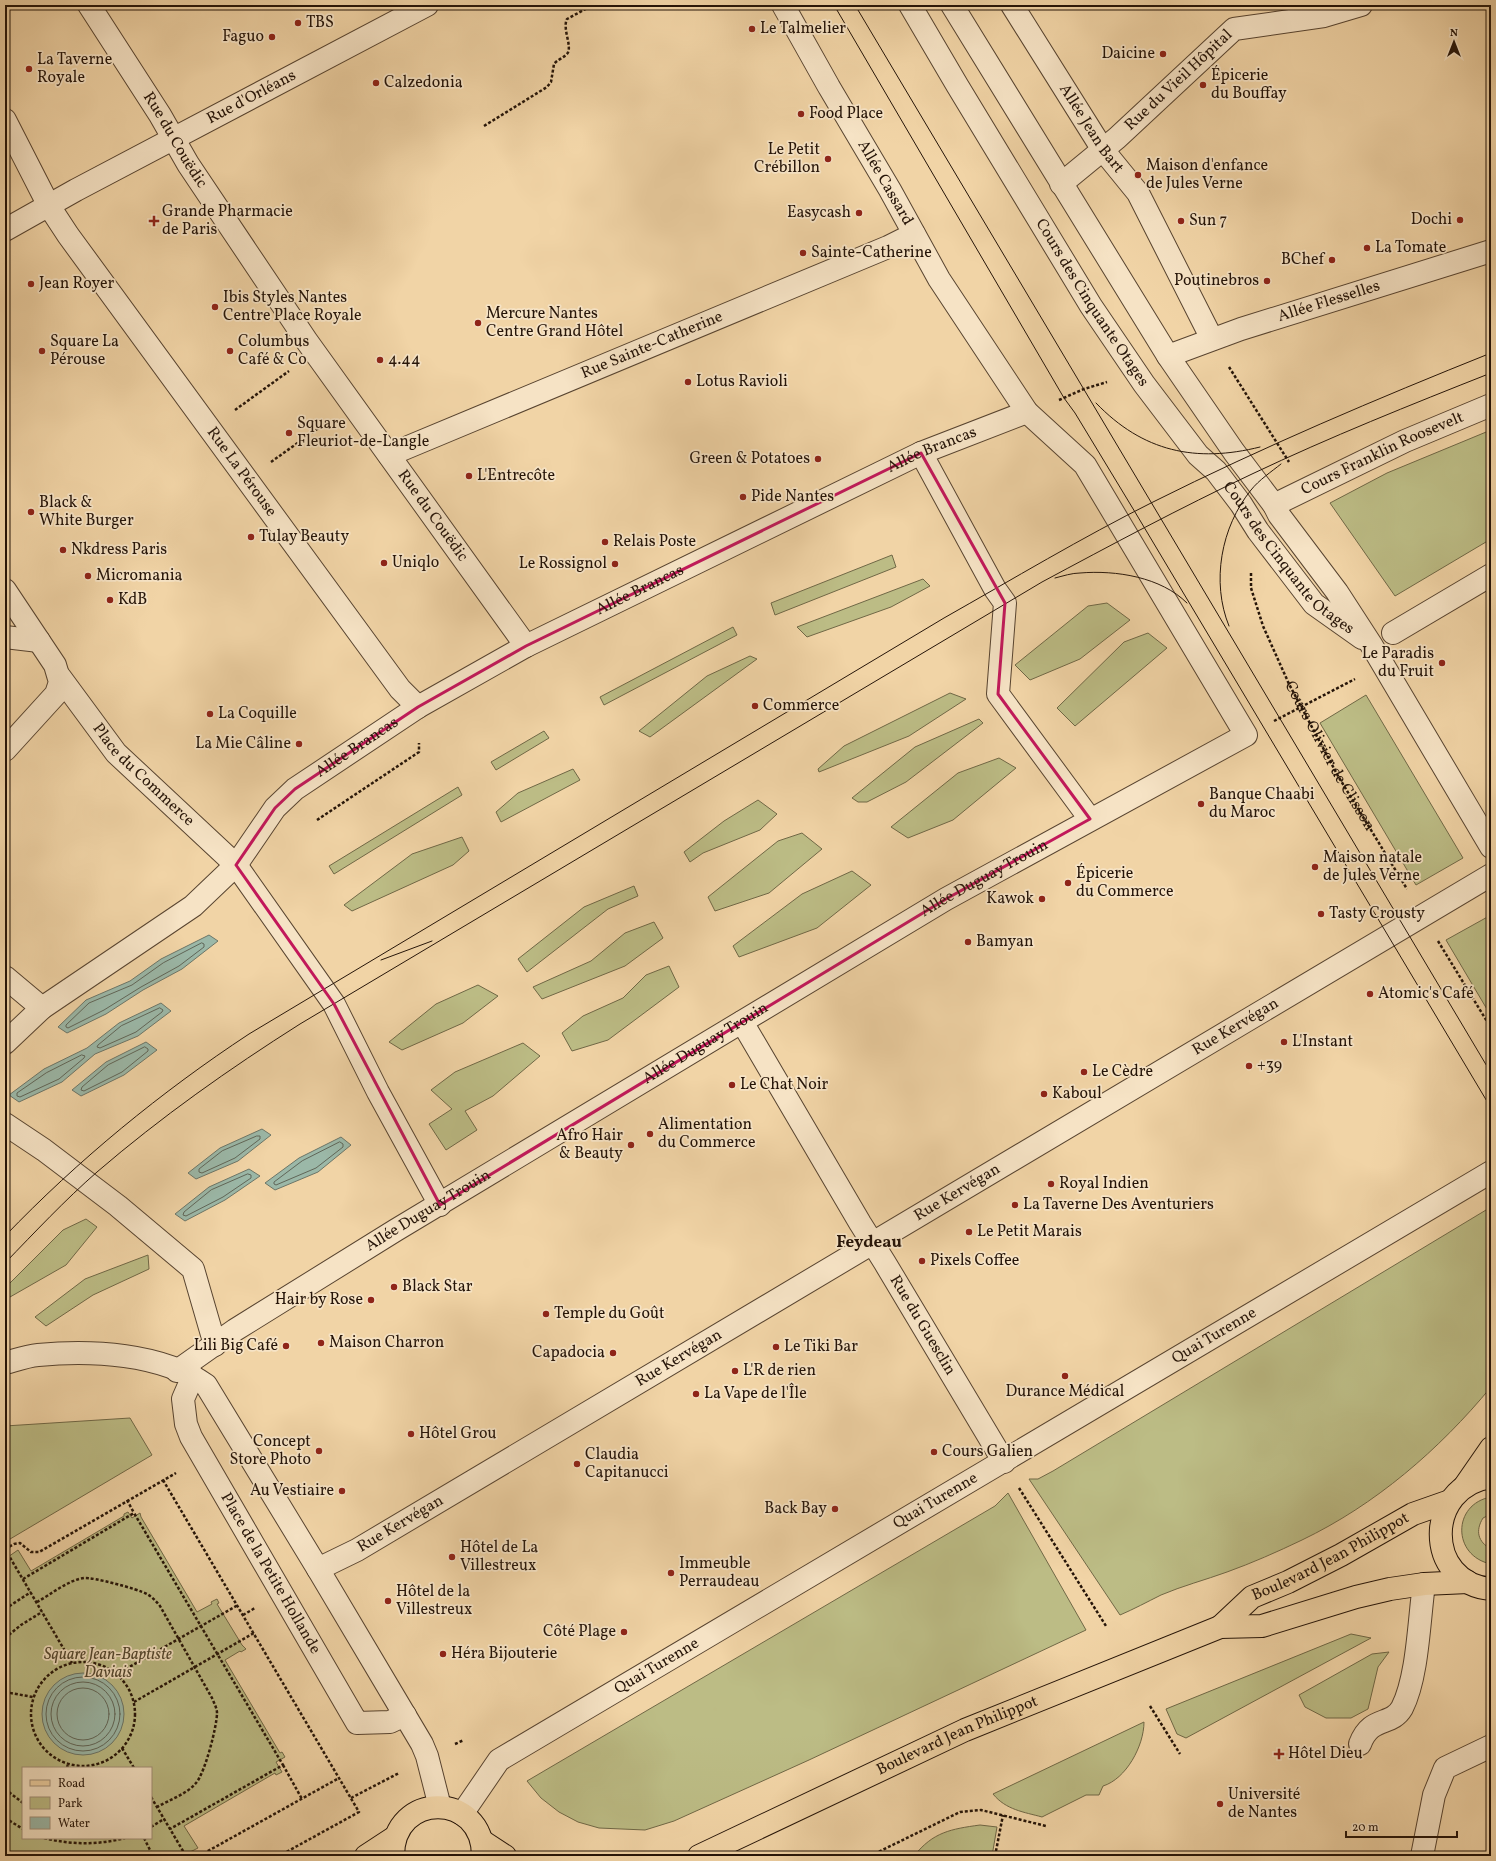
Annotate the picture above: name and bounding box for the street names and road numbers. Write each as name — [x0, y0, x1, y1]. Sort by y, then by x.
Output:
street label: Rue du Vieil Hôpital — [1120, 24, 1238, 136]
street label: Rue d'Orléans — [203, 65, 300, 130]
street label: Allée Jean Bart — [1053, 80, 1129, 178]
street label: Rue du Couëdic — [137, 88, 212, 193]
street label: Allée Cassard — [852, 136, 918, 230]
street label: Cours des Cinquante Otages — [1030, 215, 1154, 391]
street label: Allée Flesselles — [1275, 275, 1383, 328]
street label: Rue Sainte-Catherine — [578, 306, 726, 385]
street label: Cours Franklin Roosevelt — [1298, 407, 1467, 501]
street label: Allée Brancas — [883, 421, 980, 479]
street label: Rue La Pérouse — [201, 423, 282, 521]
street label: Rue du Couëdic — [392, 465, 473, 567]
street label: Cours des Cinquante Otages — [1217, 477, 1359, 640]
street label: Allée Brancas — [592, 559, 688, 621]
street label: Cours Olivier de Clisson — [1278, 677, 1380, 835]
street label: Allée Brancas — [311, 712, 403, 783]
street label: Place du Commerce — [87, 719, 199, 832]
street label: Allée Duguay Trouin — [916, 834, 1052, 923]
street label: Rue Kervégan — [1188, 993, 1283, 1061]
street label: Allée Duguay Trouin — [639, 997, 773, 1090]
street label: Rue Kervégan — [910, 1158, 1005, 1227]
street label: Allée Duguay Trouin — [361, 1164, 495, 1257]
street label: Rue du Guesclin — [884, 1271, 961, 1380]
street label: Quai Turenne — [1168, 1302, 1261, 1370]
street label: Rue Kervégan — [632, 1324, 726, 1393]
street label: Quai Turenne — [889, 1468, 982, 1535]
street label: Place de la Petite Hollande — [215, 1489, 326, 1658]
street label: Rue Kervégan — [353, 1490, 448, 1558]
street label: Boulevard Jean Philippot — [1249, 1507, 1414, 1607]
street label: Quai Turenne — [610, 1633, 703, 1700]
street label: Boulevard Jean Philippot — [873, 1690, 1042, 1781]

